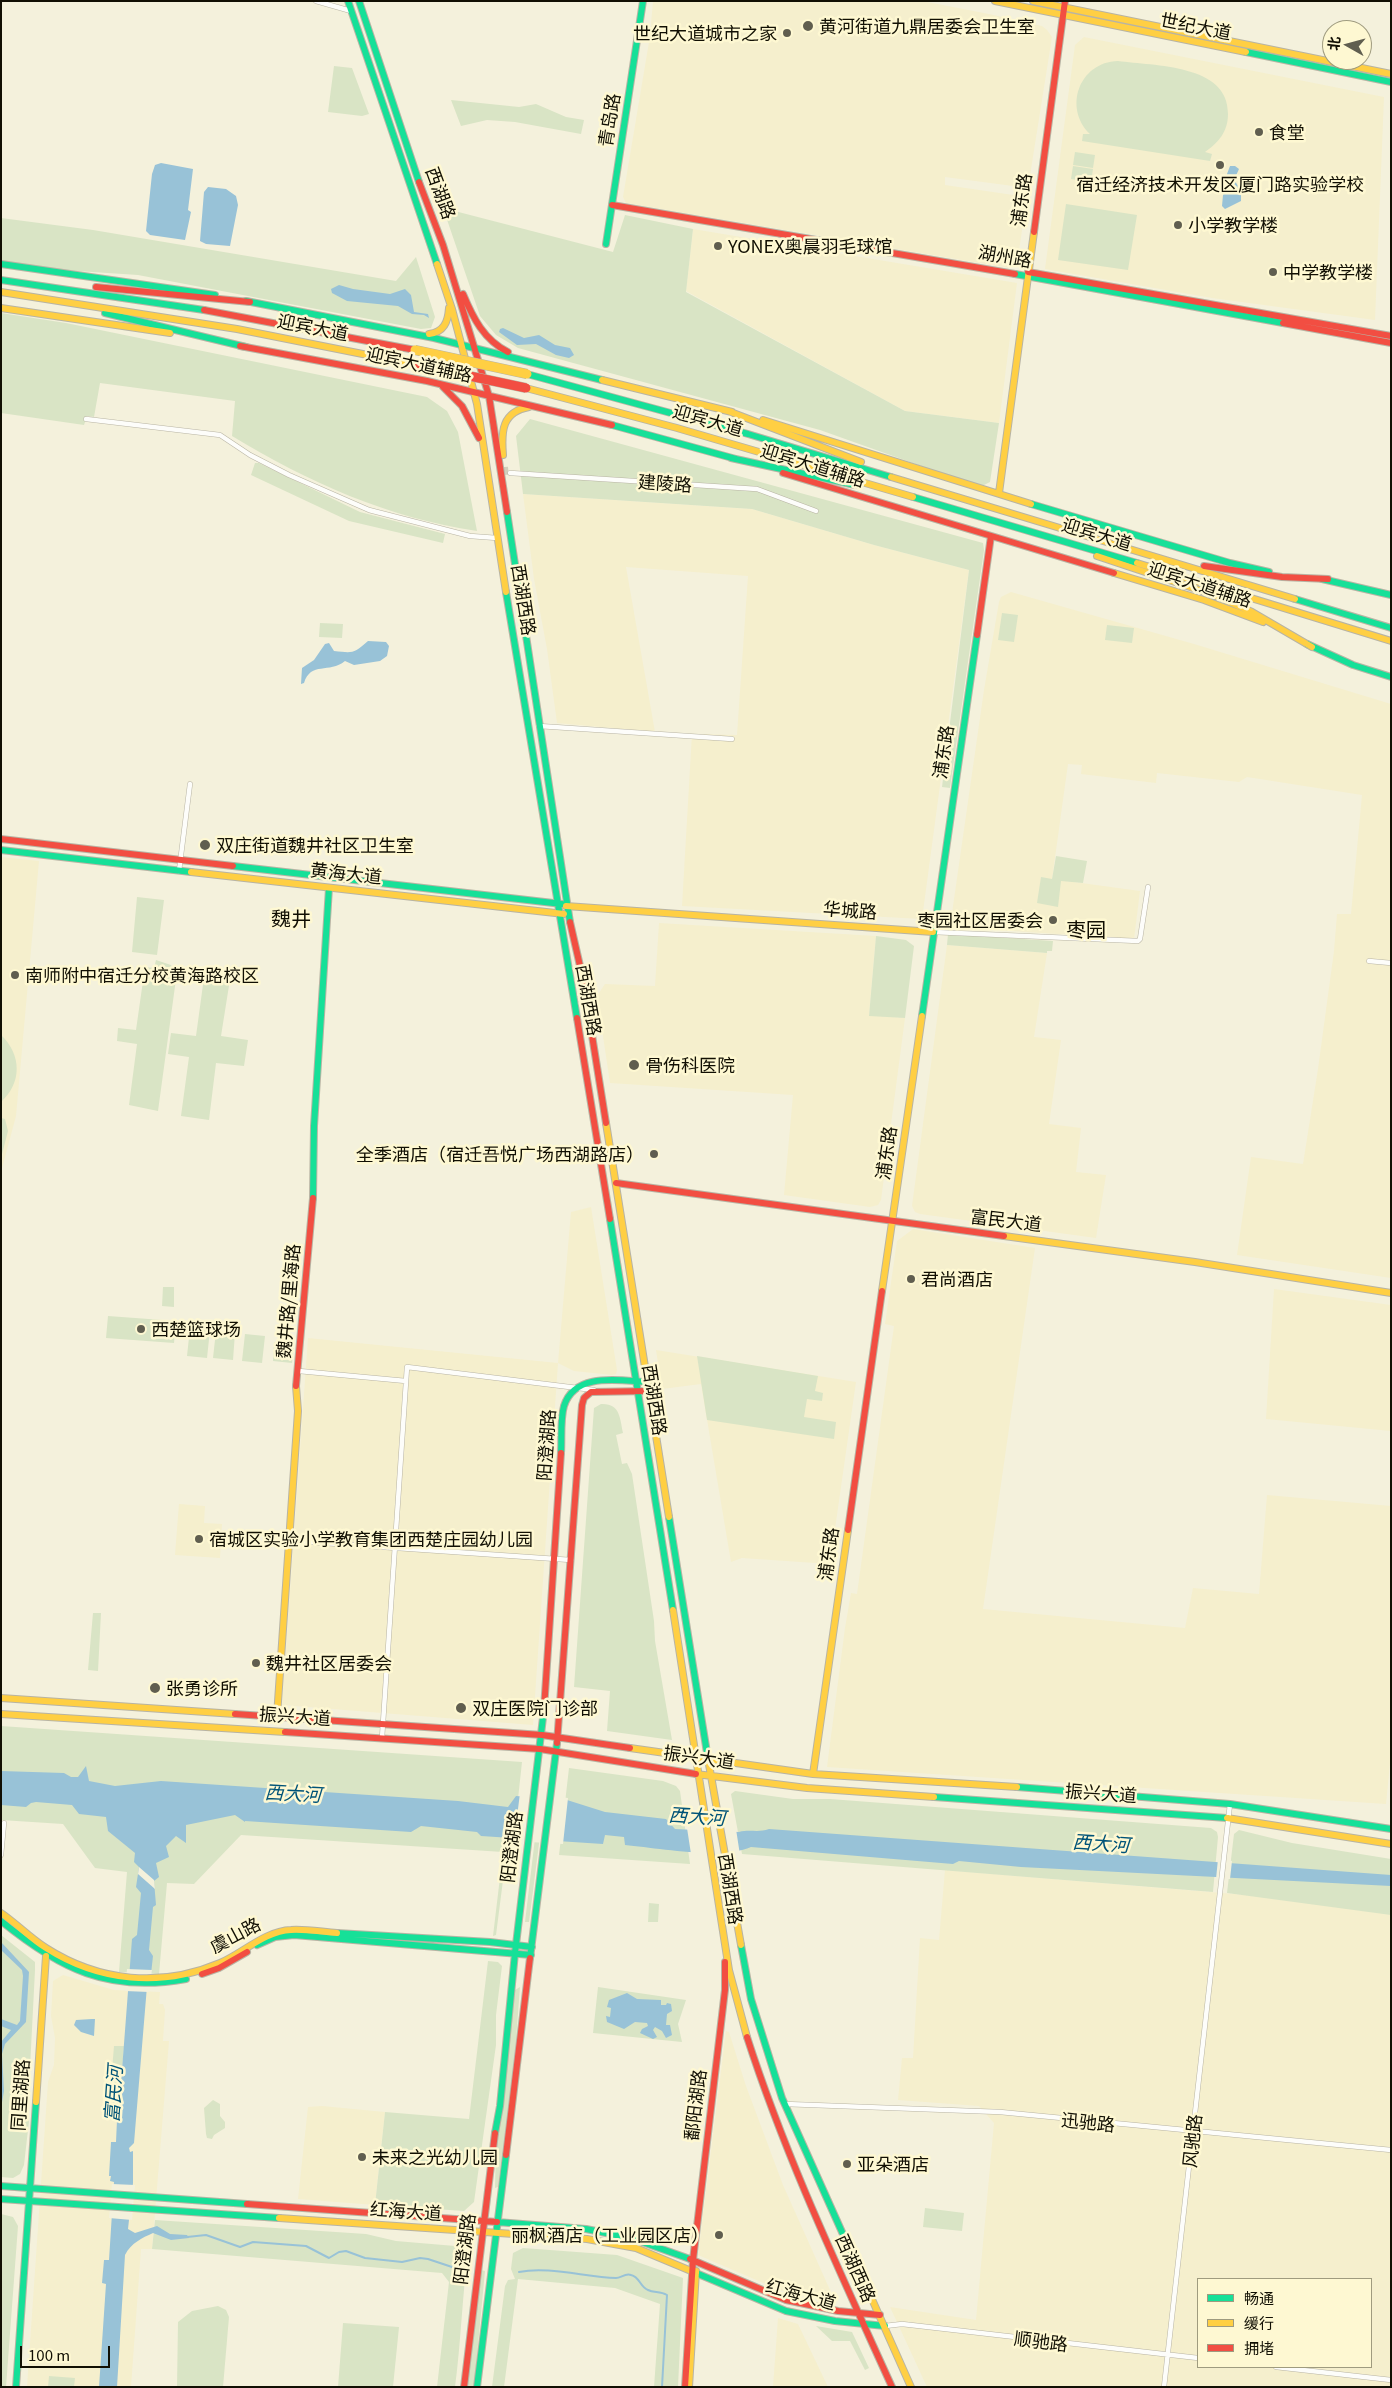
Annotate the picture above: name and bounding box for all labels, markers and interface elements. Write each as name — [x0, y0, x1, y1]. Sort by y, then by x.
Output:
street label: 世纪大道 — [1159, 9, 1233, 43]
place label: 黄河街道九鼎居委会卫生室 — [819, 15, 1035, 37]
marker: 黄河街道九鼎居委会卫生室 — [801, 19, 815, 33]
north arrow — [1322, 20, 1372, 70]
place label: 世纪大道城市之家 — [633, 22, 777, 44]
marker: 世纪大道城市之家 — [781, 27, 793, 39]
text: 北 — [1322, 35, 1344, 51]
street label: 青岛路 — [594, 92, 624, 148]
place label: 食堂 — [1269, 121, 1305, 143]
marker: 食堂 — [1253, 126, 1265, 138]
marker: 宿迁经济技术开发区厦门路实验学校 — [1214, 159, 1226, 171]
street label: 西湖路 — [422, 164, 460, 222]
street label: 浦东路 — [1007, 172, 1035, 228]
place label: 宿迁经济技术开发区厦门路实验学校 — [1076, 173, 1364, 195]
place label: 小学教学楼 — [1188, 214, 1278, 236]
marker: 小学教学楼 — [1172, 219, 1184, 231]
place label: YONEX奥晨羽毛球馆 — [728, 235, 893, 257]
marker: YONEX奥晨羽毛球馆 — [712, 240, 724, 252]
street label: 湖州路 — [977, 241, 1033, 271]
place label: 中学教学楼 — [1283, 261, 1373, 283]
marker: 中学教学楼 — [1267, 266, 1279, 278]
street label: 迎宾大道 — [276, 310, 350, 344]
street label: 迎宾大道辅路 — [364, 342, 474, 386]
street label: 迎宾大道 — [670, 400, 746, 440]
street label: 迎宾大道辅路 — [758, 439, 868, 491]
street label: 建陵路 — [637, 470, 693, 496]
street label: 迎宾大道 — [1059, 513, 1135, 555]
street label: 迎宾大道辅路 — [1145, 557, 1255, 611]
street label: 西湖西路 — [508, 563, 540, 637]
street label: 浦东路 — [929, 724, 957, 780]
place label: 双庄街道魏井社区卫生室 — [216, 834, 414, 856]
marker: 双庄街道魏井社区卫生室 — [198, 838, 212, 852]
street label: 黄海大道 — [309, 858, 383, 888]
street label: 华城路 — [822, 897, 878, 923]
district label: 魏井 — [271, 906, 311, 930]
place label: 枣园社区居委会 — [917, 909, 1043, 931]
marker: 枣园社区居委会 — [1047, 914, 1059, 926]
district label: 枣园 — [1066, 917, 1106, 941]
street label: 西湖西路 — [572, 963, 606, 1037]
place label: 南师附中宿迁分校黄海路校区 — [25, 964, 259, 986]
marker: 南师附中宿迁分校黄海路校区 — [9, 969, 21, 981]
place label: 骨伤科医院 — [645, 1054, 735, 1076]
marker: 骨伤科医院 — [627, 1058, 641, 1072]
street label: 浦东路 — [872, 1125, 900, 1181]
place label: 全季酒店（宿迁吾悦广场西湖路店） — [356, 1143, 644, 1165]
marker: 全季酒店（宿迁吾悦广场西湖路店） — [648, 1148, 660, 1160]
street label: 富民大道 — [969, 1205, 1043, 1235]
street label: 魏井路/里海路 — [272, 1243, 304, 1359]
place label: 君尚酒店 — [921, 1268, 993, 1290]
marker: 君尚酒店 — [905, 1273, 917, 1285]
place label: 西楚篮球场 — [151, 1318, 241, 1340]
marker: 西楚篮球场 — [135, 1323, 147, 1335]
street label: 西湖西路 — [639, 1363, 671, 1437]
street label: 阳澄湖路 — [533, 1408, 559, 1482]
street label: 浦东路 — [814, 1526, 842, 1582]
place label: 宿城区实验小学教育集团西楚庄园幼儿园 — [209, 1528, 533, 1550]
marker: 宿城区实验小学教育集团西楚庄园幼儿园 — [193, 1533, 205, 1545]
place label: 魏井社区居委会 — [266, 1652, 392, 1674]
marker: 魏井社区居委会 — [250, 1657, 262, 1669]
place label: 张勇诊所 — [166, 1677, 238, 1699]
marker: 张勇诊所 — [148, 1681, 162, 1695]
place label: 双庄医院门诊部 — [472, 1697, 598, 1719]
marker: 双庄医院门诊部 — [454, 1701, 468, 1715]
street label: 振兴大道 — [258, 1703, 332, 1729]
street label: 振兴大道 — [662, 1741, 736, 1773]
water label: 西大河 — [264, 1780, 322, 1806]
street label: 振兴大道 — [1064, 1780, 1138, 1806]
water label: 西大河 — [668, 1803, 726, 1829]
street label: 阳澄湖路 — [496, 1810, 526, 1884]
water label: 西大河 — [1072, 1830, 1130, 1856]
street label: 西湖西路 — [715, 1852, 747, 1926]
street label: 虞山路 — [206, 1913, 264, 1957]
street label: 同里湖路 — [7, 2058, 33, 2132]
water label: 富民河 — [100, 2065, 126, 2123]
street label: 鄱阳湖路 — [680, 2068, 710, 2142]
street label: 迅驰路 — [1060, 2108, 1116, 2136]
street label: 风驰路 — [1178, 2113, 1206, 2169]
place label: 未来之光幼儿园 — [372, 2146, 498, 2168]
marker: 未来之光幼儿园 — [356, 2151, 368, 2163]
place label: 亚朵酒店 — [857, 2153, 929, 2175]
marker: 亚朵酒店 — [841, 2158, 853, 2170]
street label: 红海大道 — [369, 2198, 443, 2224]
street label: 阳澄湖路 — [449, 2212, 479, 2286]
place label: 丽枫酒店（工业园区店） — [511, 2224, 709, 2246]
marker: 丽枫酒店（工业园区店） — [713, 2229, 725, 2241]
street label: 西湖西路 — [831, 2231, 881, 2305]
street label: 红海大道 — [763, 2274, 839, 2314]
legend — [1197, 2278, 1372, 2368]
text: 畅通 — [1244, 2287, 1274, 2308]
text: 缓行 — [1244, 2312, 1274, 2333]
street label: 顺驰路 — [1013, 2327, 1069, 2355]
scale bar — [22, 2336, 112, 2368]
text: 拥堵 — [1244, 2337, 1274, 2358]
text: 100 m — [28, 2344, 70, 2365]

